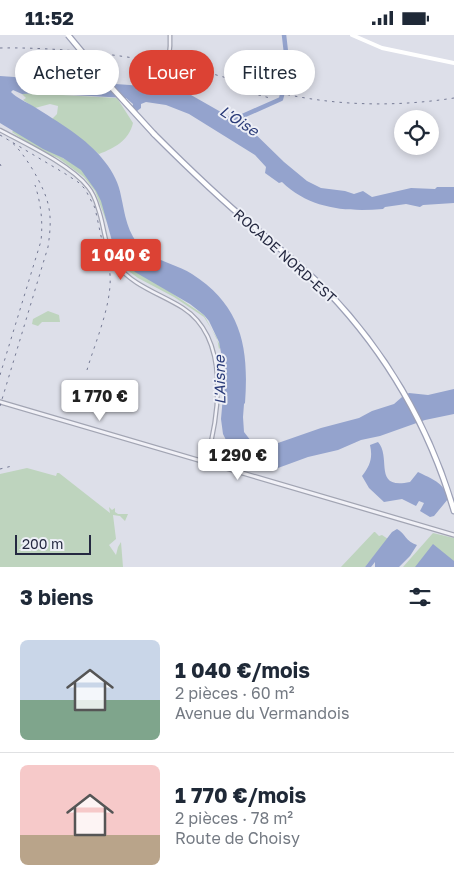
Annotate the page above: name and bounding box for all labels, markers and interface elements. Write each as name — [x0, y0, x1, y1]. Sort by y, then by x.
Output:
text: 11:52 — [25, 6, 74, 29]
chip: Acheter — [15, 50, 119, 95]
chip: Louer — [129, 50, 214, 95]
chip: Filtres — [224, 50, 315, 95]
water label: L'Oise — [217, 101, 263, 140]
map controls — [394, 110, 439, 155]
button: locate — [394, 110, 439, 155]
street label: ROCADE NORD-EST — [231, 205, 340, 306]
pin: 1 040 € — [75, 239, 167, 281]
text: 1 040 € — [92, 245, 150, 265]
water label: L'Aisne — [210, 354, 228, 405]
pin: 1 770 € — [54, 379, 146, 422]
text: 1 770 € — [72, 386, 128, 406]
pin: 1 290 € — [192, 439, 284, 481]
text: 1 290 € — [209, 445, 267, 465]
scale bar — [15, 532, 91, 555]
text: 200 m — [22, 535, 63, 552]
icon: filters — [406, 583, 434, 611]
text: 3 biens — [20, 584, 94, 610]
text: 1 040 €/mois — [175, 657, 310, 683]
icon: home — [60, 660, 120, 720]
text: 2 pièces · 60 m² — [175, 683, 295, 703]
text: Avenue du Vermandois — [175, 703, 350, 723]
text: 1 770 €/mois — [175, 782, 306, 808]
icon: home — [60, 785, 120, 845]
text: 2 pièces · 78 m² — [175, 808, 293, 828]
text: Route de Choisy — [175, 828, 300, 848]

